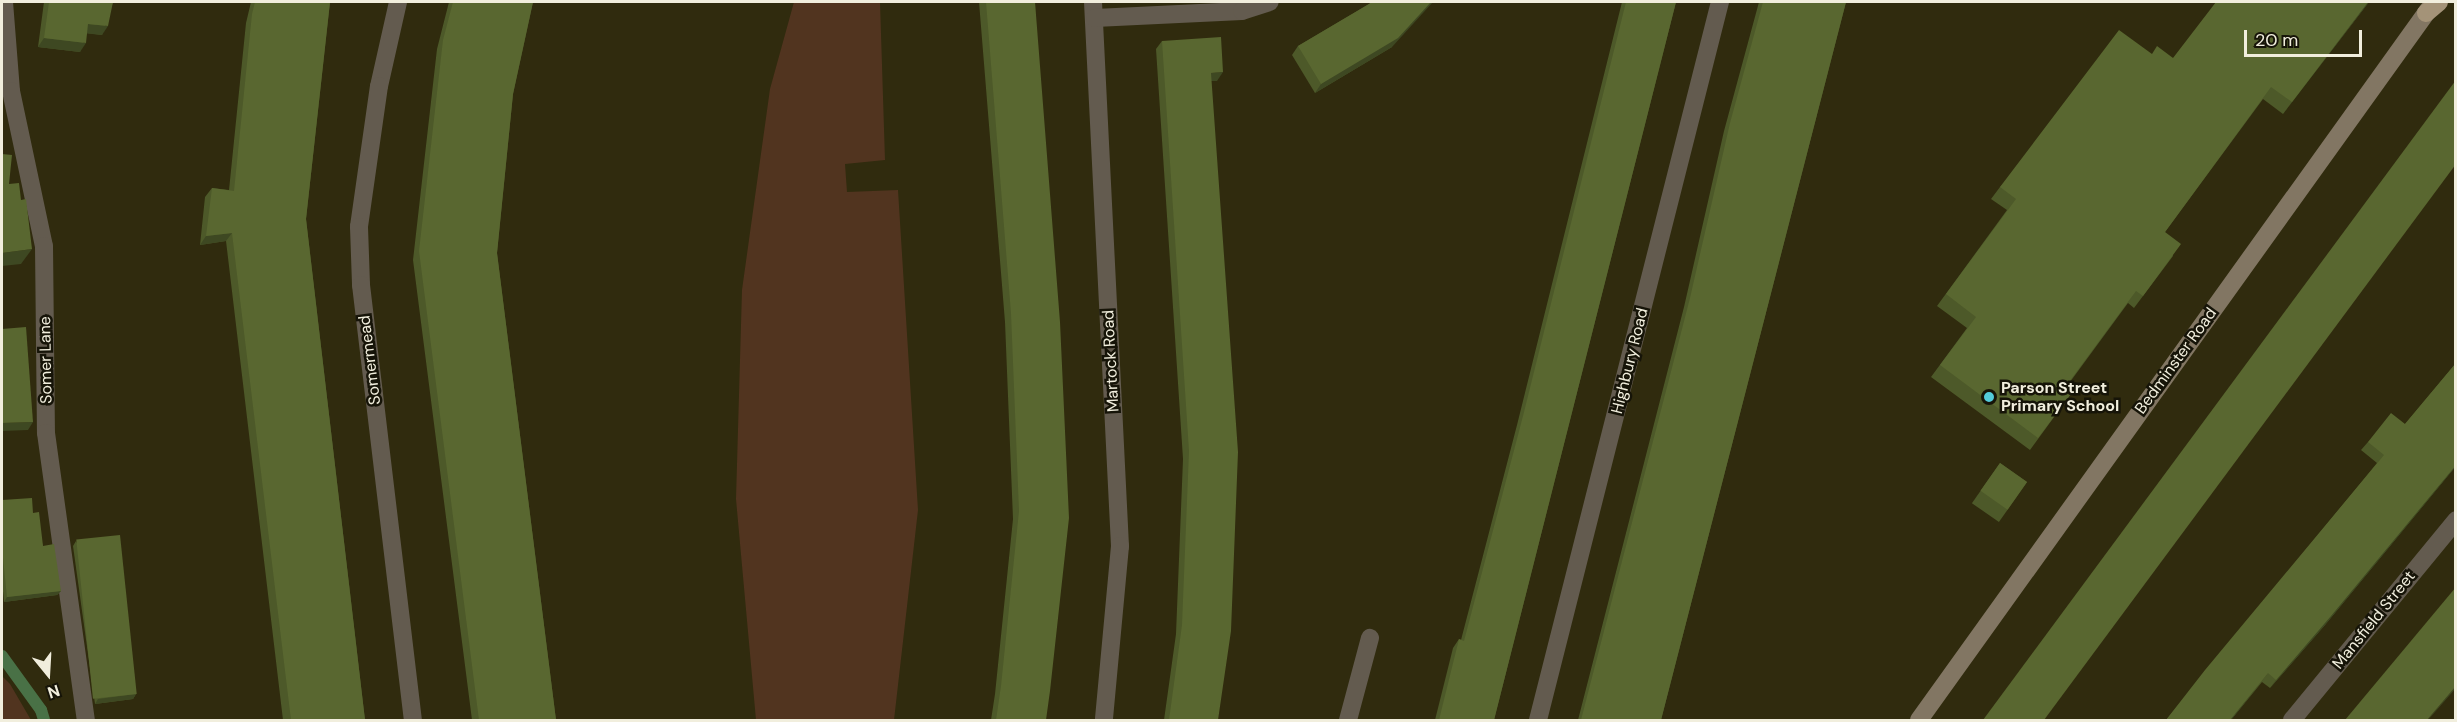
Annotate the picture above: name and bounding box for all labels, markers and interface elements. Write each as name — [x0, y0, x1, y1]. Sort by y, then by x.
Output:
scale bar — [2247, 18, 2366, 56]
text: 20 m — [2255, 28, 2298, 52]
street label: Bedminster Road — [2131, 304, 2221, 418]
street label: Highbury Road — [1608, 306, 1652, 416]
street label: Martock Road — [1099, 309, 1123, 413]
street label: Somermead — [355, 314, 385, 406]
street label: Somer Lane — [36, 316, 56, 404]
place label: Parson Street Primary School — [2001, 378, 2119, 416]
marker: Parson Street Primary School — [1982, 390, 1996, 404]
street label: Mansfield Street — [2329, 567, 2419, 673]
north arrow — [18, 644, 78, 704]
text: N — [45, 680, 63, 703]

